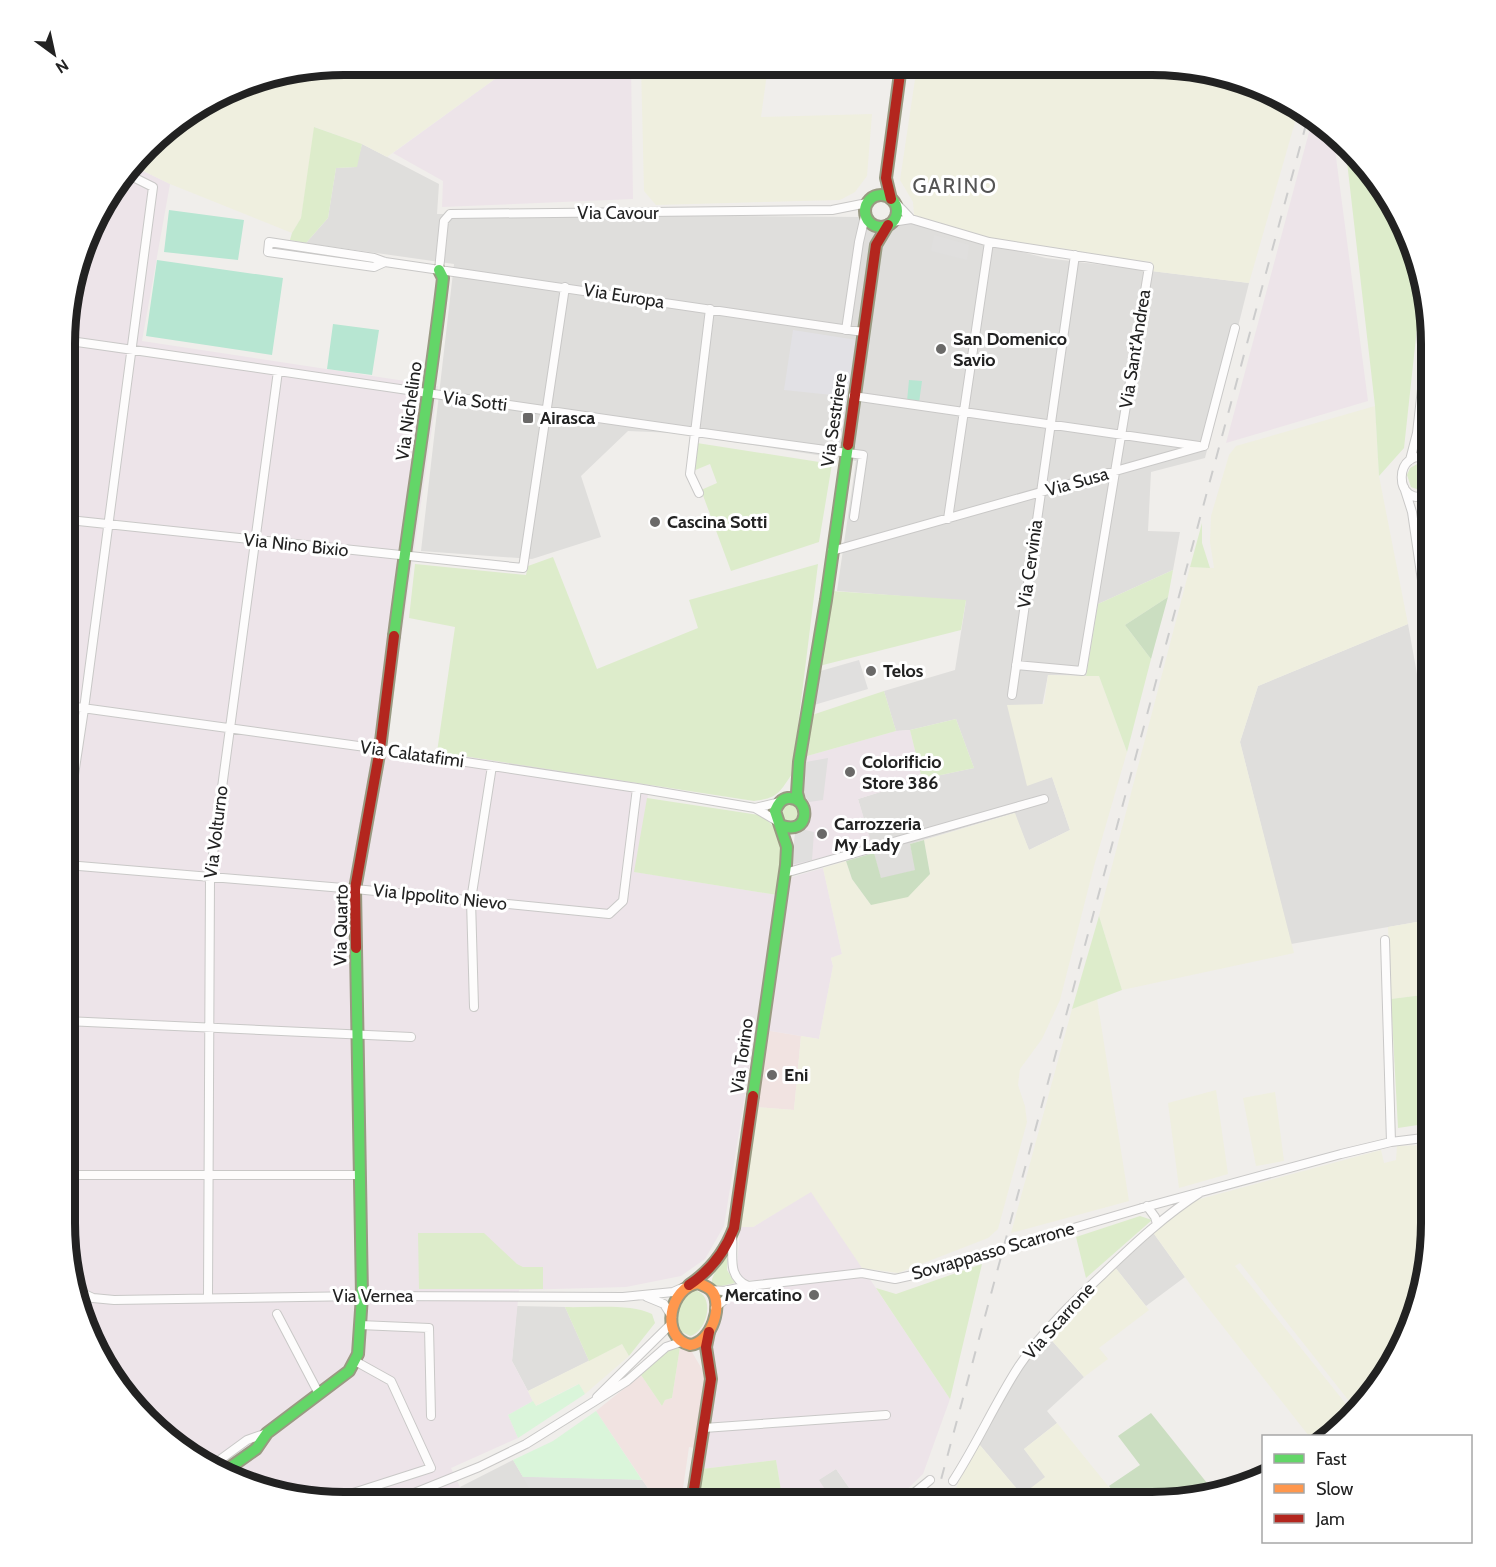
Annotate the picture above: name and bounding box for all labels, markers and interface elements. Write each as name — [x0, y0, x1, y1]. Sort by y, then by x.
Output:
north arrow — [24, 24, 84, 84]
text: N — [52, 55, 72, 77]
district label: GARINO — [912, 173, 998, 198]
street label: Via Cavour — [577, 202, 659, 224]
street label: Via Europa — [582, 279, 666, 313]
street label: Via Sant'Andrea — [1115, 288, 1155, 410]
place label: San Domenico Savio — [953, 328, 1067, 371]
marker: San Domenico Savio — [934, 342, 948, 356]
street label: Via Nichelino — [391, 360, 427, 462]
street label: Via Sestriere — [817, 371, 851, 469]
street label: Via Sotti — [442, 386, 508, 416]
place label: Airasca — [540, 407, 595, 429]
marker: Airasca — [521, 411, 535, 425]
street label: Via Susa — [1043, 462, 1111, 501]
place label: Cascina Sotti — [667, 511, 767, 533]
marker: Cascina Sotti — [648, 515, 662, 529]
street label: Via Cervinia — [1013, 518, 1047, 610]
street label: Via Nino Bixio — [242, 529, 350, 561]
place label: Telos — [883, 660, 924, 682]
marker: Telos — [864, 664, 878, 678]
street label: Via Calatafimi — [359, 736, 465, 772]
place label: Colorificio Store 386 — [862, 751, 942, 794]
marker: Colorificio Store 386 — [843, 765, 857, 779]
street label: Via Volturno — [199, 784, 233, 880]
place label: Carrozzeria My Lady — [834, 813, 921, 856]
marker: Carrozzeria My Lady — [815, 827, 829, 841]
street label: Via Ippolito Nievo — [372, 879, 508, 915]
street label: Via Quarto — [329, 884, 353, 966]
street label: Via Torino — [726, 1017, 758, 1095]
place label: Eni — [784, 1064, 808, 1086]
marker: Eni — [765, 1068, 779, 1082]
street label: Sovrappasso Scarrone — [909, 1217, 1077, 1285]
street label: Via Scarrone — [1019, 1278, 1099, 1364]
place label: Mercatino — [724, 1284, 802, 1306]
street label: Via Vernea — [332, 1285, 414, 1307]
marker: Mercatino — [807, 1288, 821, 1302]
legend — [1262, 1435, 1472, 1543]
text: Fast — [1316, 1448, 1347, 1470]
text: Slow — [1316, 1478, 1353, 1500]
text: Jam — [1315, 1508, 1345, 1530]

